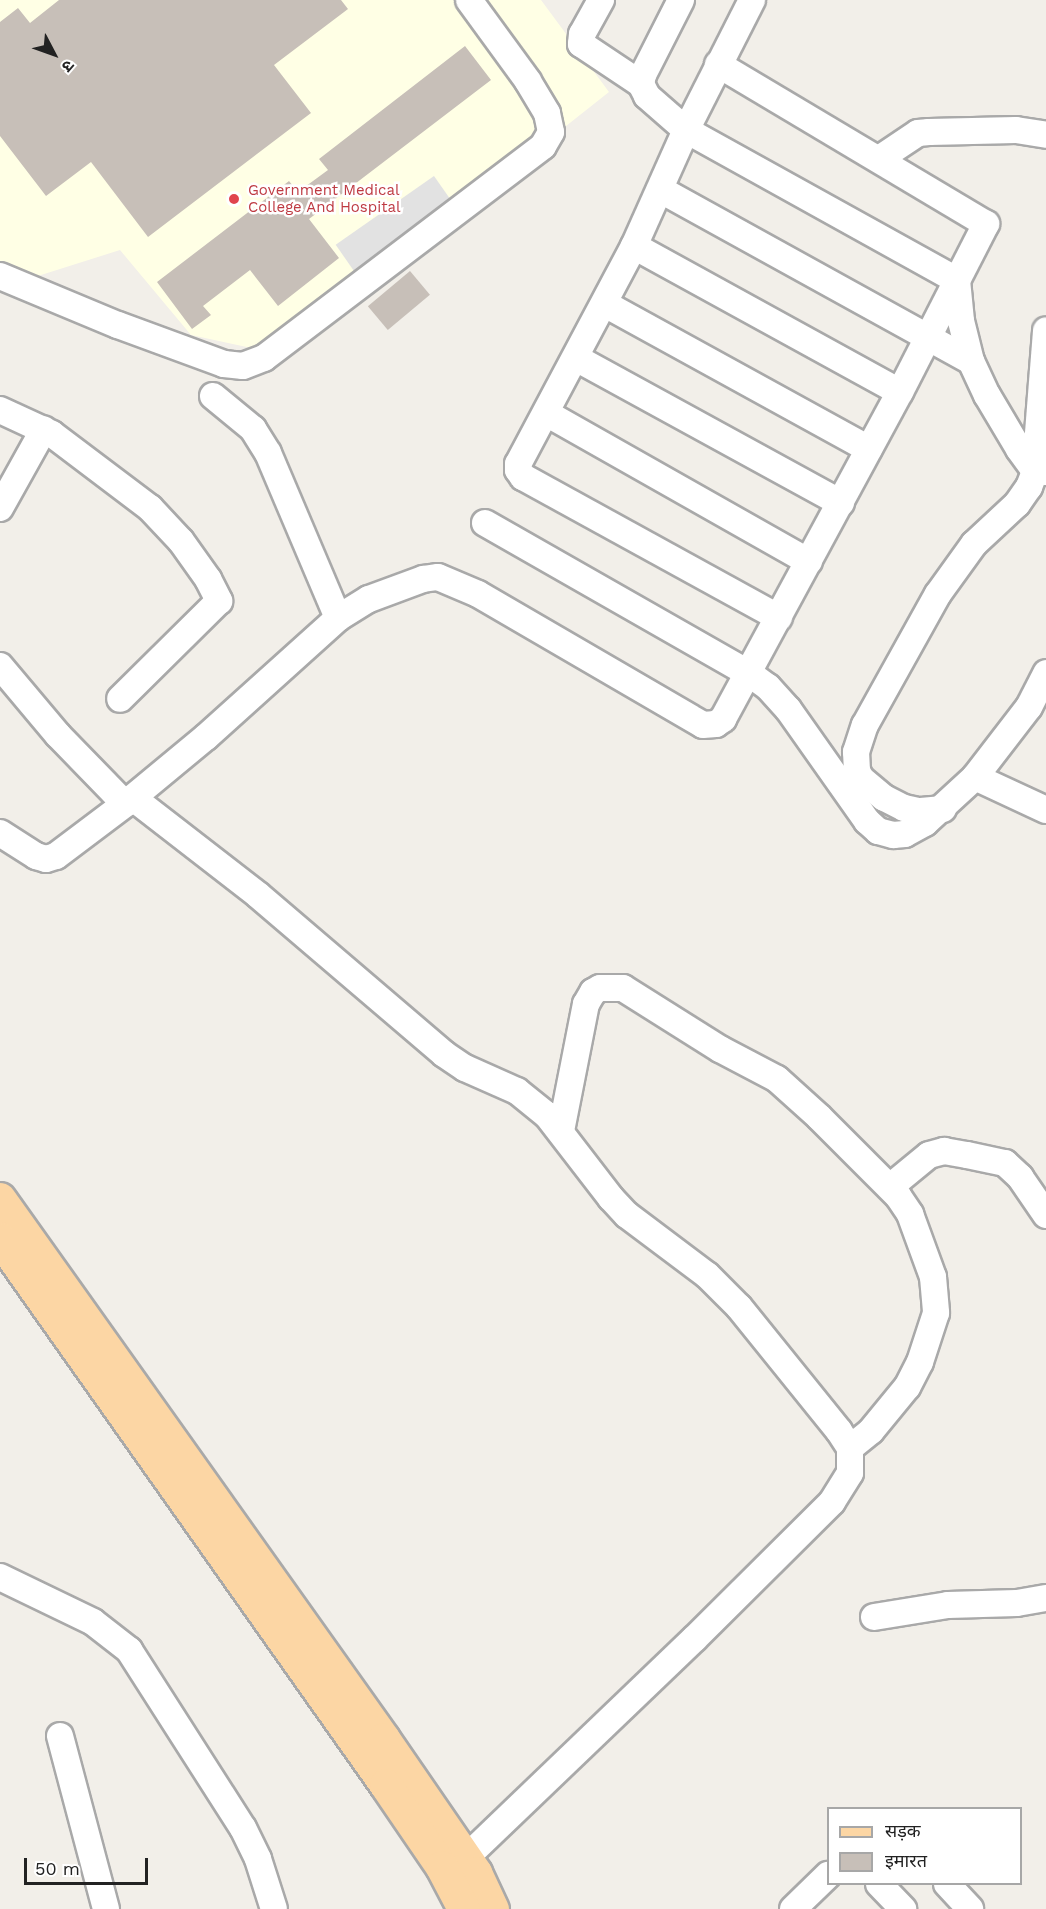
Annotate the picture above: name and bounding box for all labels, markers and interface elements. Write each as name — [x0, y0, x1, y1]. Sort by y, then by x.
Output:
north arrow — [24, 24, 84, 84]
text: उ — [58, 56, 78, 76]
place label: Government Medical College And Hospital — [248, 181, 401, 216]
marker: Government Medical College And Hospital — [225, 190, 243, 208]
legend — [827, 1807, 1022, 1885]
text: सड़क — [885, 1820, 921, 1841]
scale bar — [27, 1846, 152, 1884]
text: इमारत — [885, 1850, 927, 1871]
text: 50 m — [35, 1858, 80, 1879]

